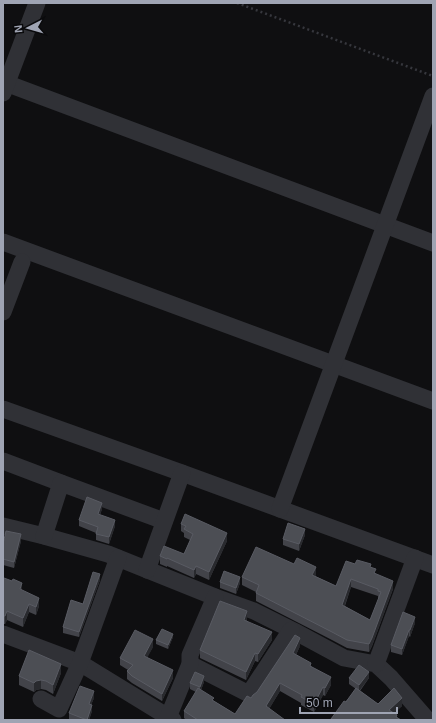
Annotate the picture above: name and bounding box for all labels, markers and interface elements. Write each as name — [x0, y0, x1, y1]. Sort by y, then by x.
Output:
north arrow — [8, 8, 48, 48]
text: N — [12, 24, 24, 34]
scale bar — [300, 689, 397, 715]
text: 50 m — [306, 696, 333, 710]

